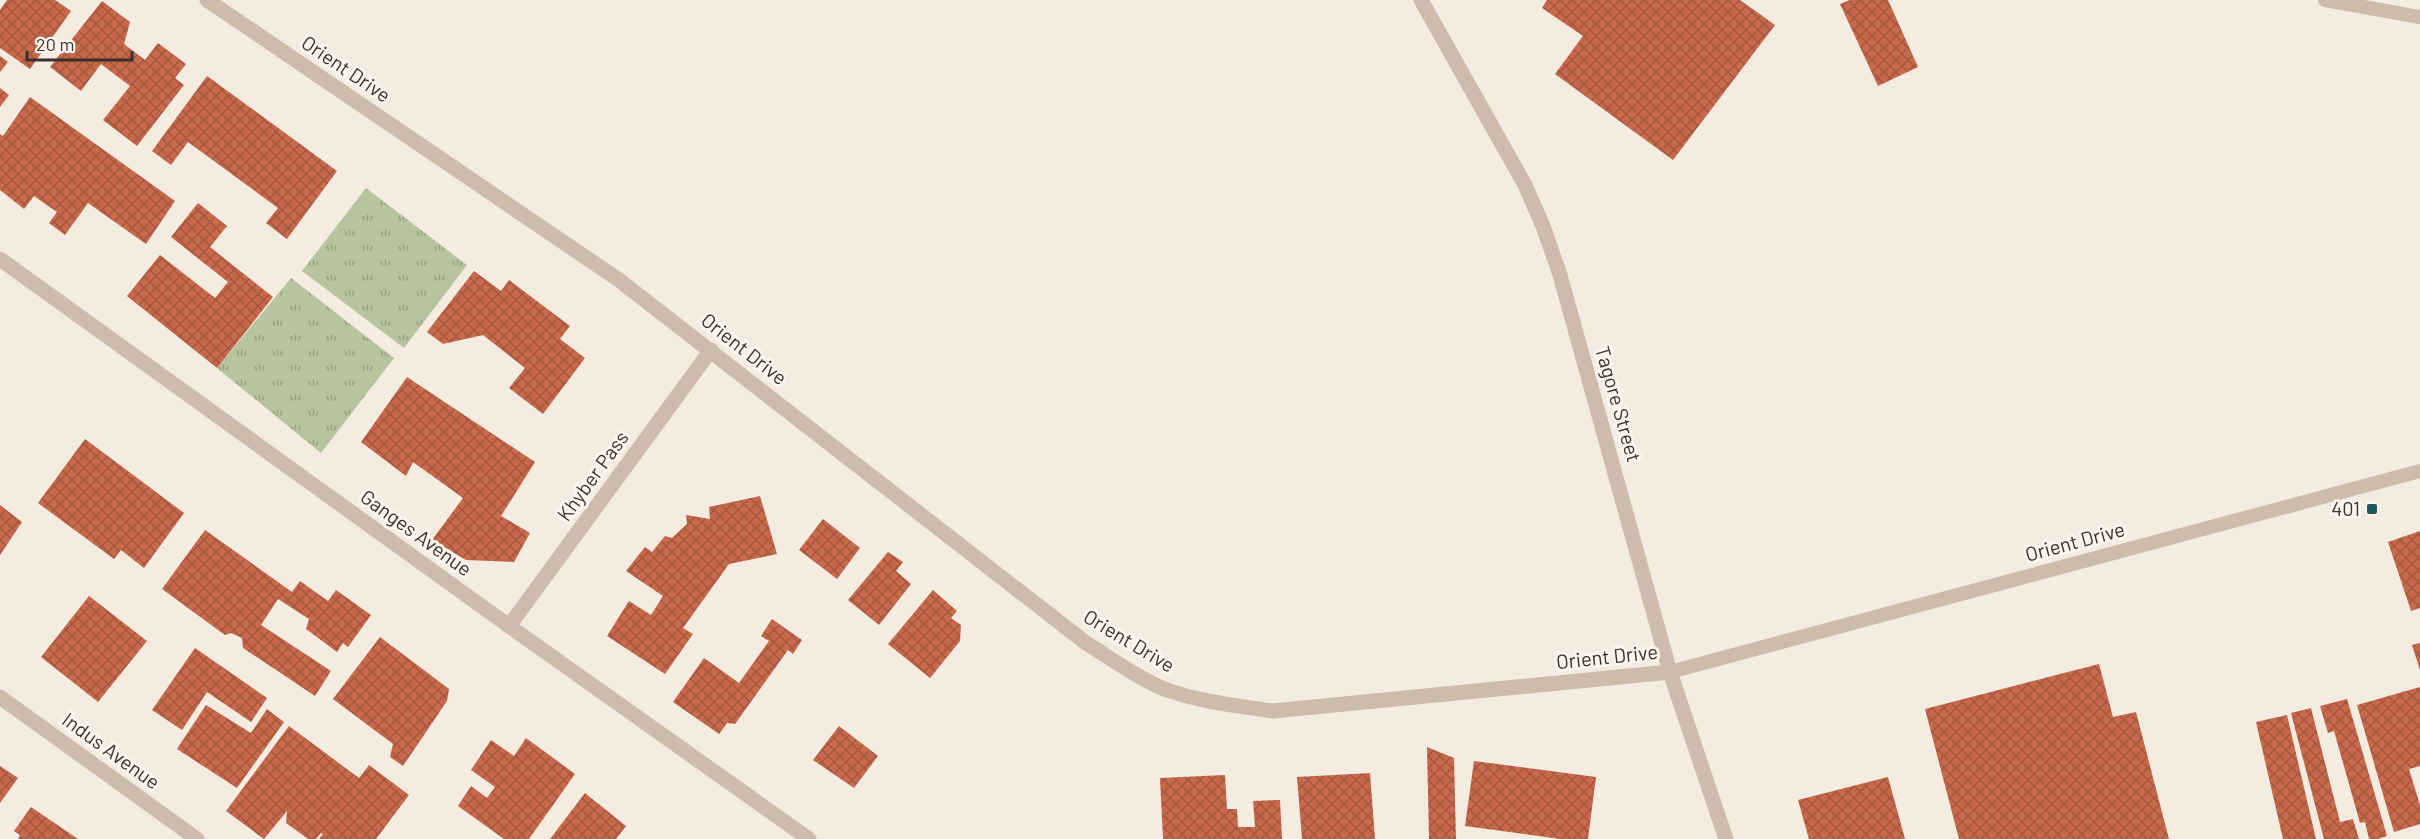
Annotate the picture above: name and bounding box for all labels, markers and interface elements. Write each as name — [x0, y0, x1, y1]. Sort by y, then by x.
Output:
scale bar — [27, 24, 132, 62]
street label: Orient Drive — [298, 30, 396, 107]
text: 20 m — [36, 33, 74, 55]
street label: Orient Drive — [697, 307, 792, 389]
street label: Tagore Street — [1591, 343, 1647, 464]
street label: Khyber Pass — [551, 426, 633, 525]
street label: Ganges Avenue — [356, 484, 477, 581]
place label: 401 — [2331, 496, 2360, 520]
marker: 401 — [2365, 502, 2379, 516]
street label: Orient Drive — [2022, 516, 2127, 566]
street label: Orient Drive — [1080, 604, 1179, 677]
street label: Orient Drive — [1555, 639, 1659, 673]
street label: Indus Avenue — [58, 707, 165, 794]

